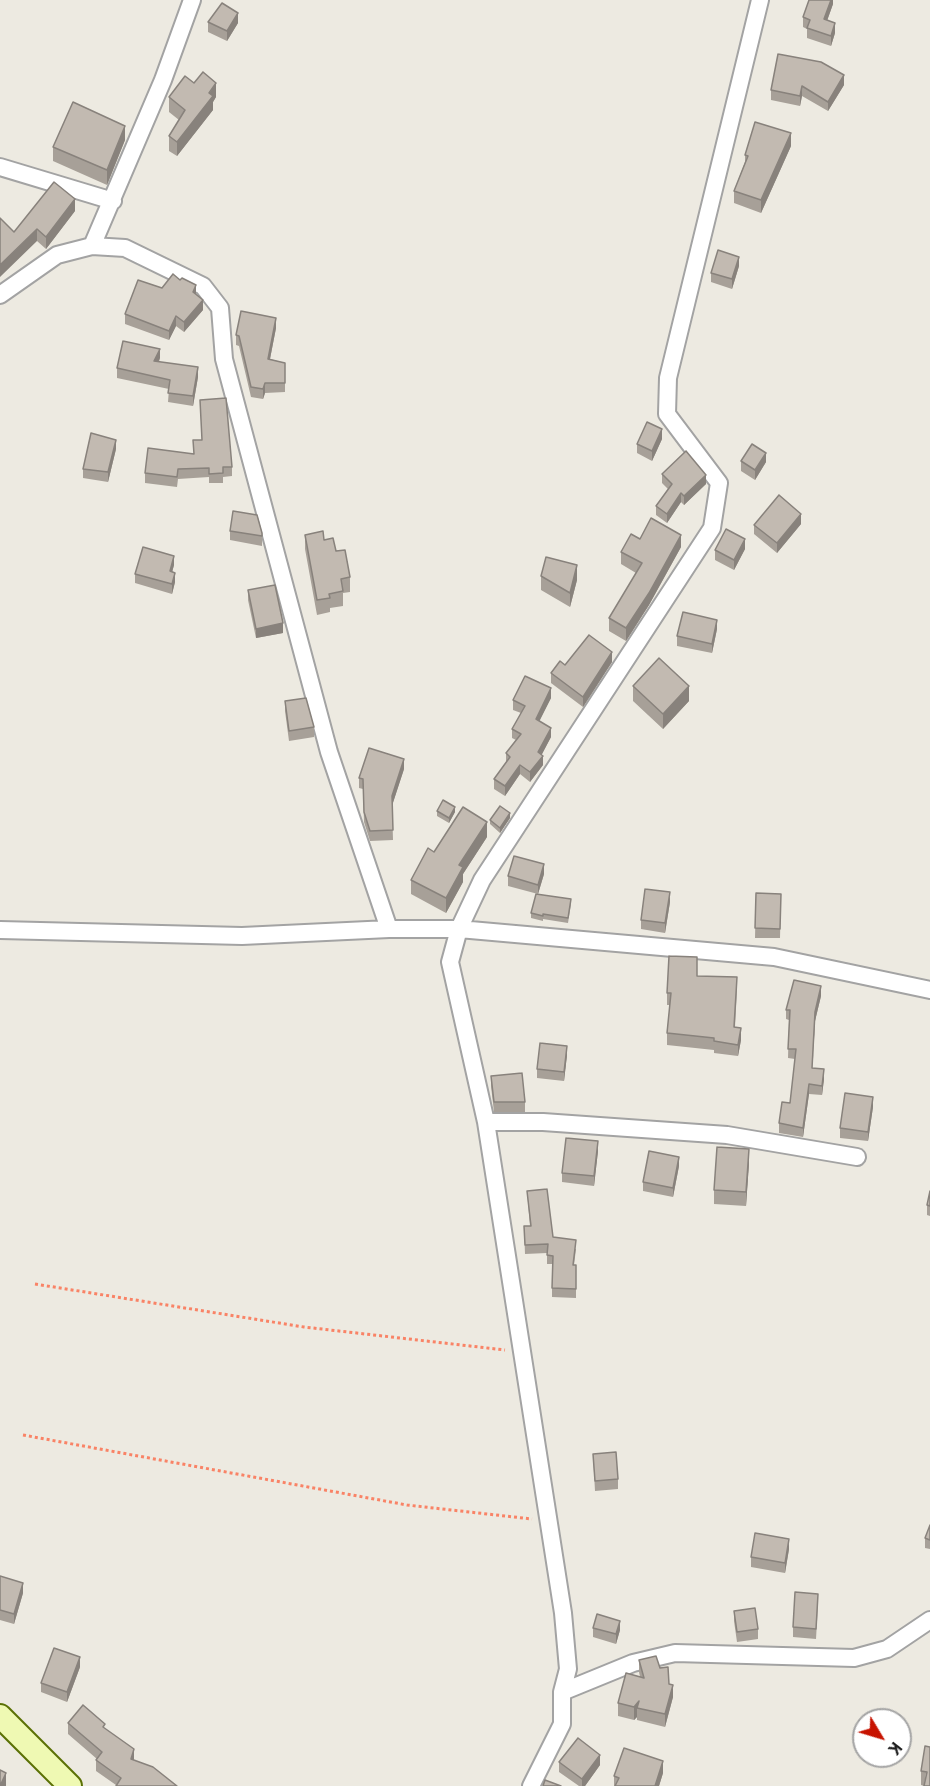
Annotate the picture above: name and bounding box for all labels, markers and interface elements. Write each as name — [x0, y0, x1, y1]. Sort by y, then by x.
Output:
north arrow — [852, 1708, 912, 1768]
text: K — [884, 1738, 906, 1758]

